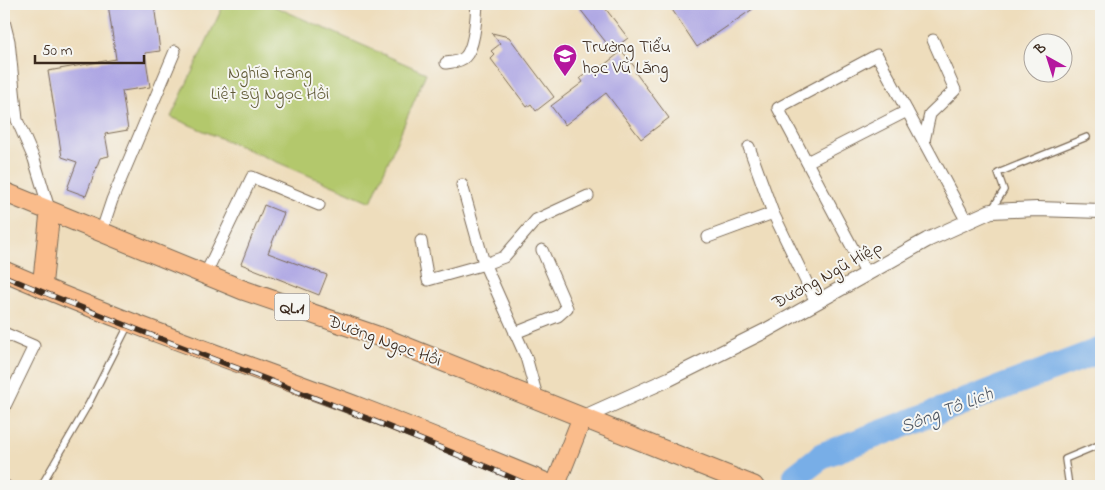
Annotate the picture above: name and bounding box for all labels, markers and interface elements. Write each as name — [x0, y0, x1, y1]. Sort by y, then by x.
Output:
scale bar — [35, 32, 144, 64]
north arrow — [1022, 32, 1072, 82]
place label: Trường Tiểu học Vũ Lăng — [582, 35, 671, 83]
text: B — [1030, 38, 1051, 61]
text: 50 m — [42, 40, 73, 62]
school or university icon: Trường Tiểu học Vũ Lăng — [552, 43, 578, 77]
park label: Nghĩa trang Liệt sỹ Ngọc Hồi — [211, 61, 329, 109]
street label: Đường Ngũ Hiệp — [767, 235, 888, 318]
road number: QL.1 — [274, 294, 310, 320]
street label: Đường Ngọc Hồi — [322, 309, 445, 375]
water label: Sông Tô Lịch — [897, 381, 998, 442]

